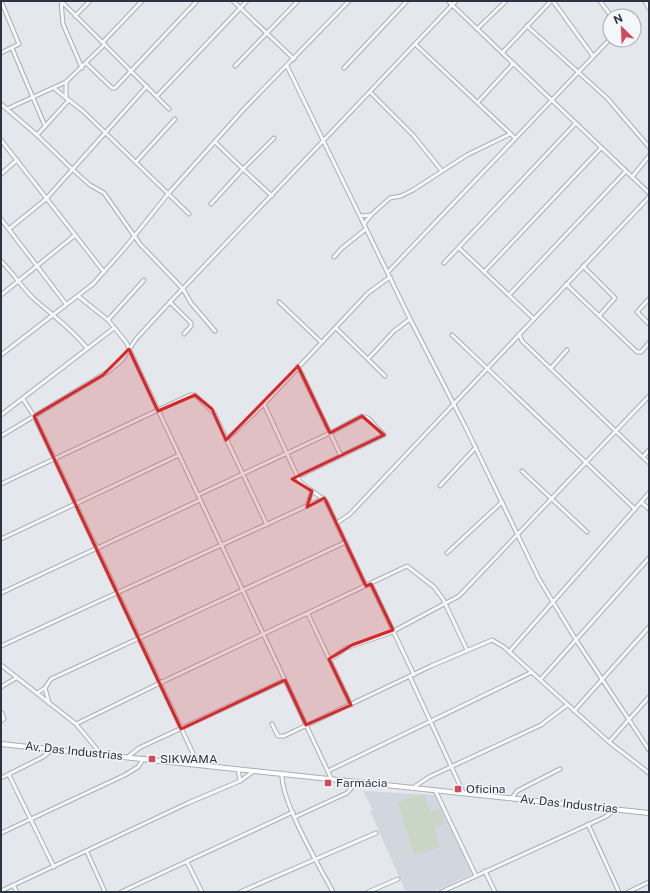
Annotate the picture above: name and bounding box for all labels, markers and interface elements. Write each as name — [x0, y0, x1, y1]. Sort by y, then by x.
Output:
north arrow — [602, 8, 642, 48]
text: N — [612, 12, 624, 26]
street label: Av. Das Industrias — [25, 739, 123, 763]
place label: SIKWAMA — [160, 752, 218, 766]
marker: SIKWAMA — [147, 754, 157, 764]
place label: Farmácia — [336, 776, 387, 790]
marker: Farmácia — [323, 778, 333, 788]
place label: Oficina — [466, 782, 505, 796]
marker: Oficina — [453, 784, 463, 794]
street label: Av. Das Industrias — [520, 792, 618, 816]

